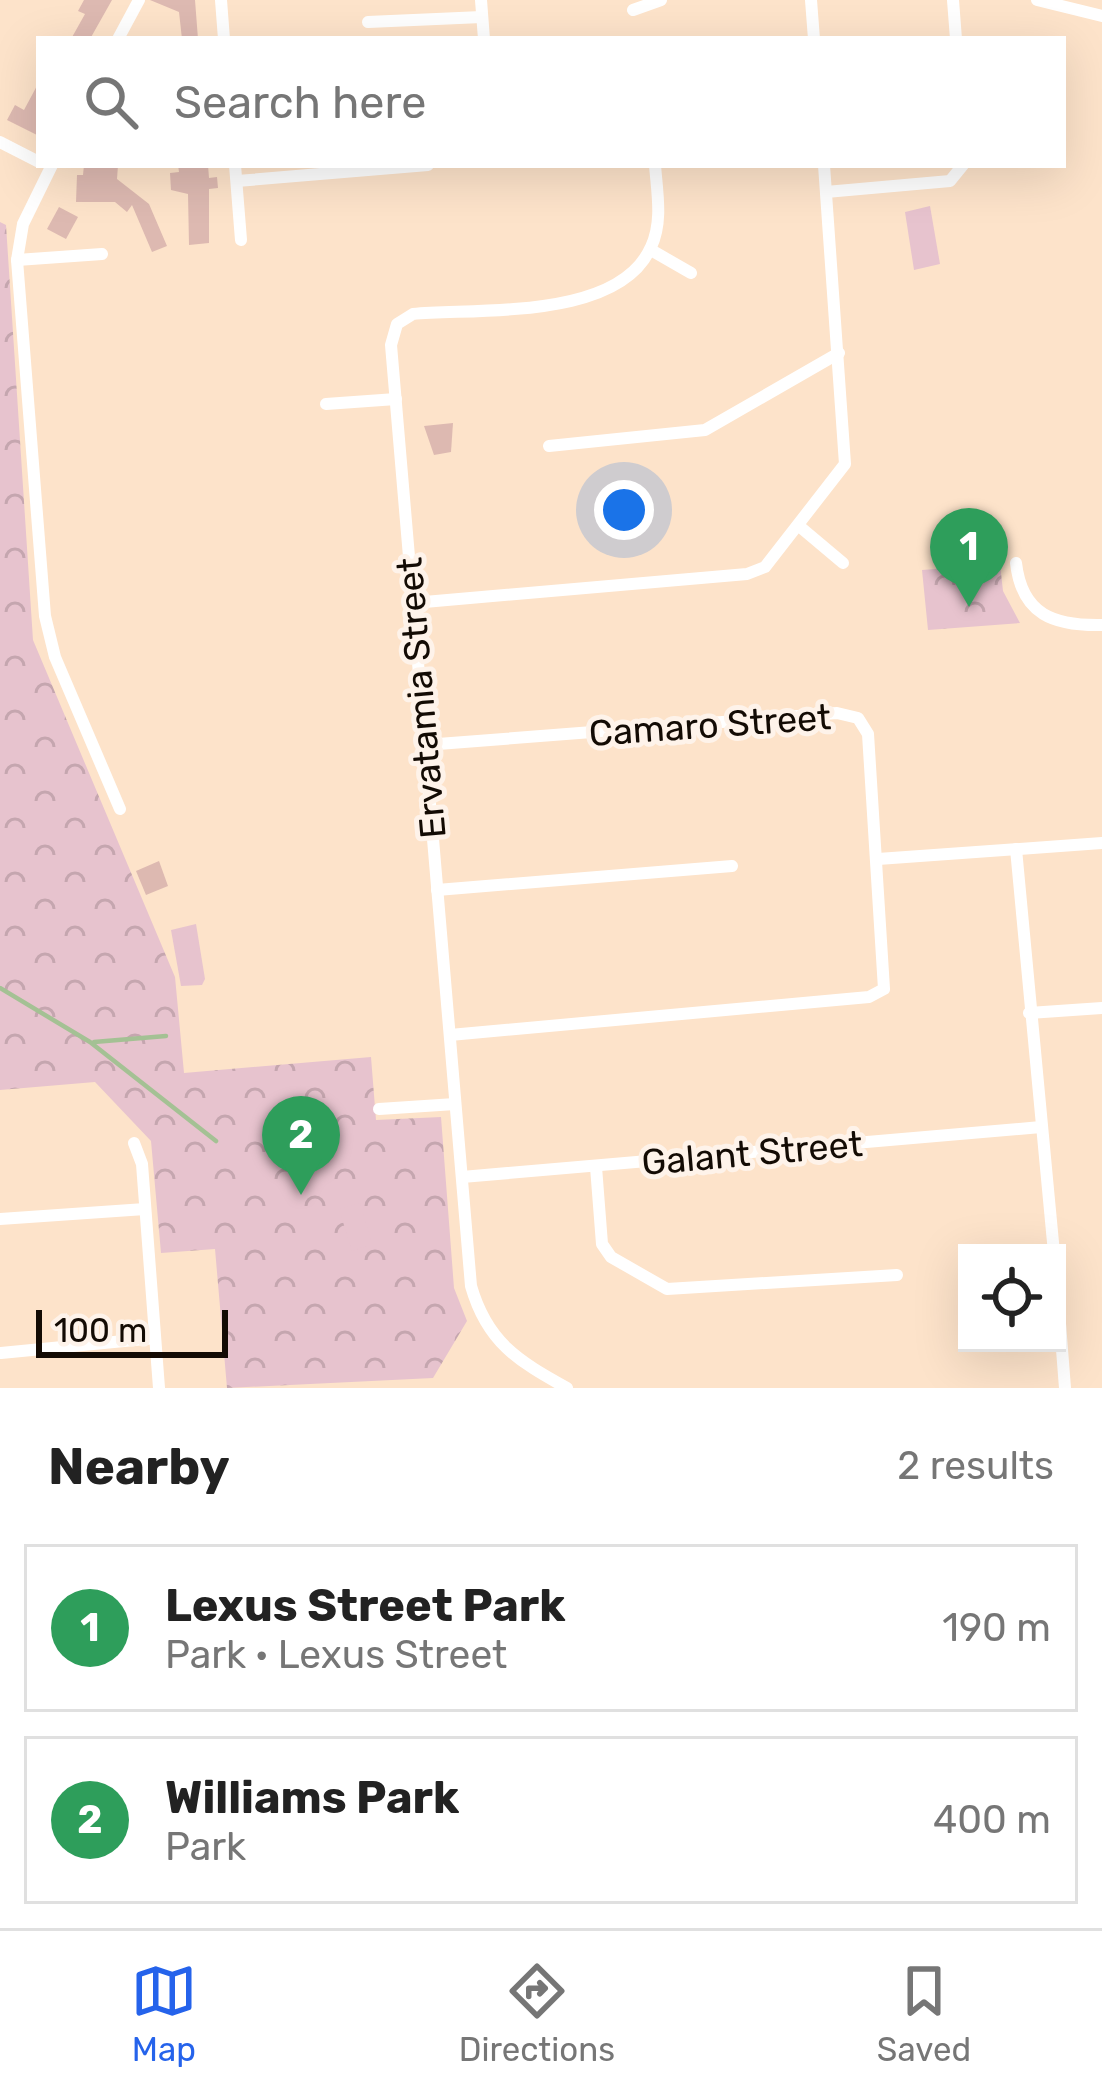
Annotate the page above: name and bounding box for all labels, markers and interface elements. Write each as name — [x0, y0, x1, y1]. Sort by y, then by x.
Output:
search box — [36, 36, 1066, 168]
icon: search — [78, 69, 144, 135]
text: Search here — [174, 76, 426, 129]
your location — [594, 480, 654, 540]
pin: 1 — [930, 508, 1008, 607]
street label: Ervatamia Street — [387, 556, 455, 840]
street label: Camaro Street — [587, 695, 833, 755]
pin: 2 — [262, 1096, 340, 1195]
street label: Galant Street — [640, 1122, 864, 1184]
map controls — [958, 1244, 1066, 1352]
button: locate — [958, 1244, 1066, 1352]
scale bar — [36, 1304, 228, 1357]
text: 100 m — [54, 1311, 147, 1350]
text: Nearby — [48, 1436, 230, 1497]
text: 2 results — [897, 1443, 1054, 1489]
text: Lexus Street Park — [165, 1579, 566, 1632]
text: 1 — [80, 1605, 100, 1651]
text: 190 m — [942, 1605, 1051, 1651]
text: Park · Lexus Street — [165, 1632, 507, 1678]
text: Williams Park — [165, 1771, 459, 1824]
text: 2 — [77, 1797, 103, 1843]
text: 400 m — [933, 1797, 1051, 1843]
text: Park — [165, 1824, 246, 1870]
tab: Map — [131, 1958, 197, 2069]
tab: Directions — [459, 1958, 615, 2069]
tab: Saved — [877, 1958, 971, 2069]

